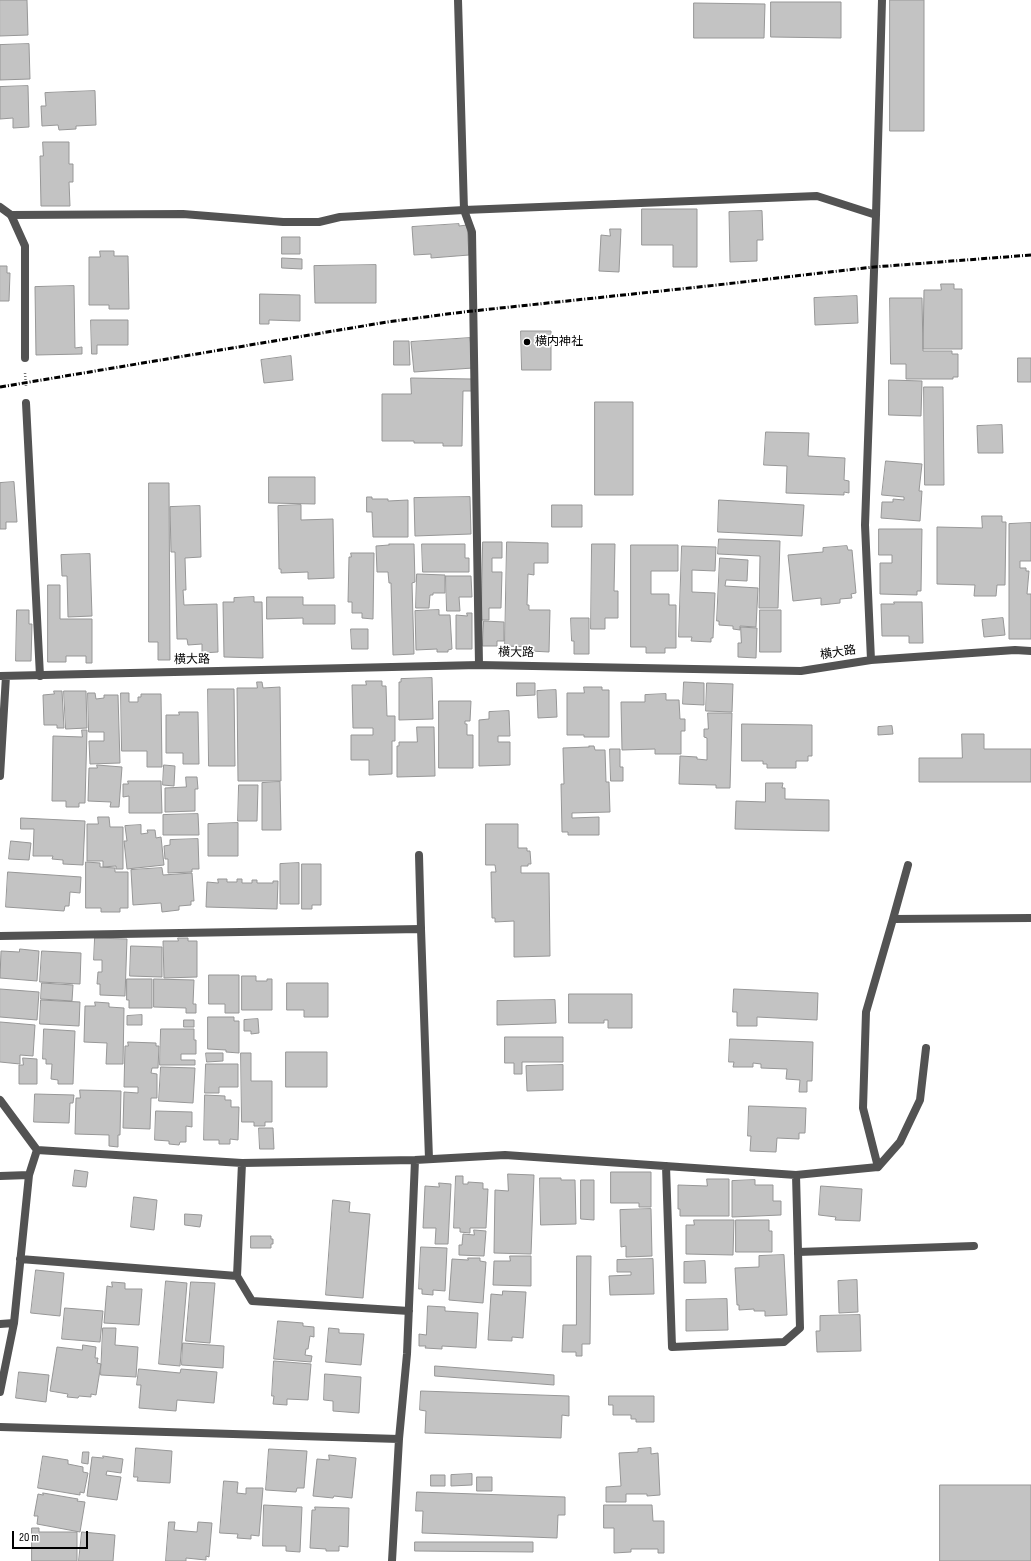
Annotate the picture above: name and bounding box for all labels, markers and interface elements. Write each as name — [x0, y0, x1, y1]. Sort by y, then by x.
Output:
place label: 横内神社 — [535, 335, 583, 349]
marker: 横内神社 — [522, 337, 532, 347]
street label: 横大路 — [819, 643, 857, 663]
street label: 横大路 — [498, 645, 534, 661]
street label: 横大路 — [174, 652, 210, 668]
scale bar — [14, 1523, 90, 1549]
text: 20 m — [19, 1530, 39, 1545]

